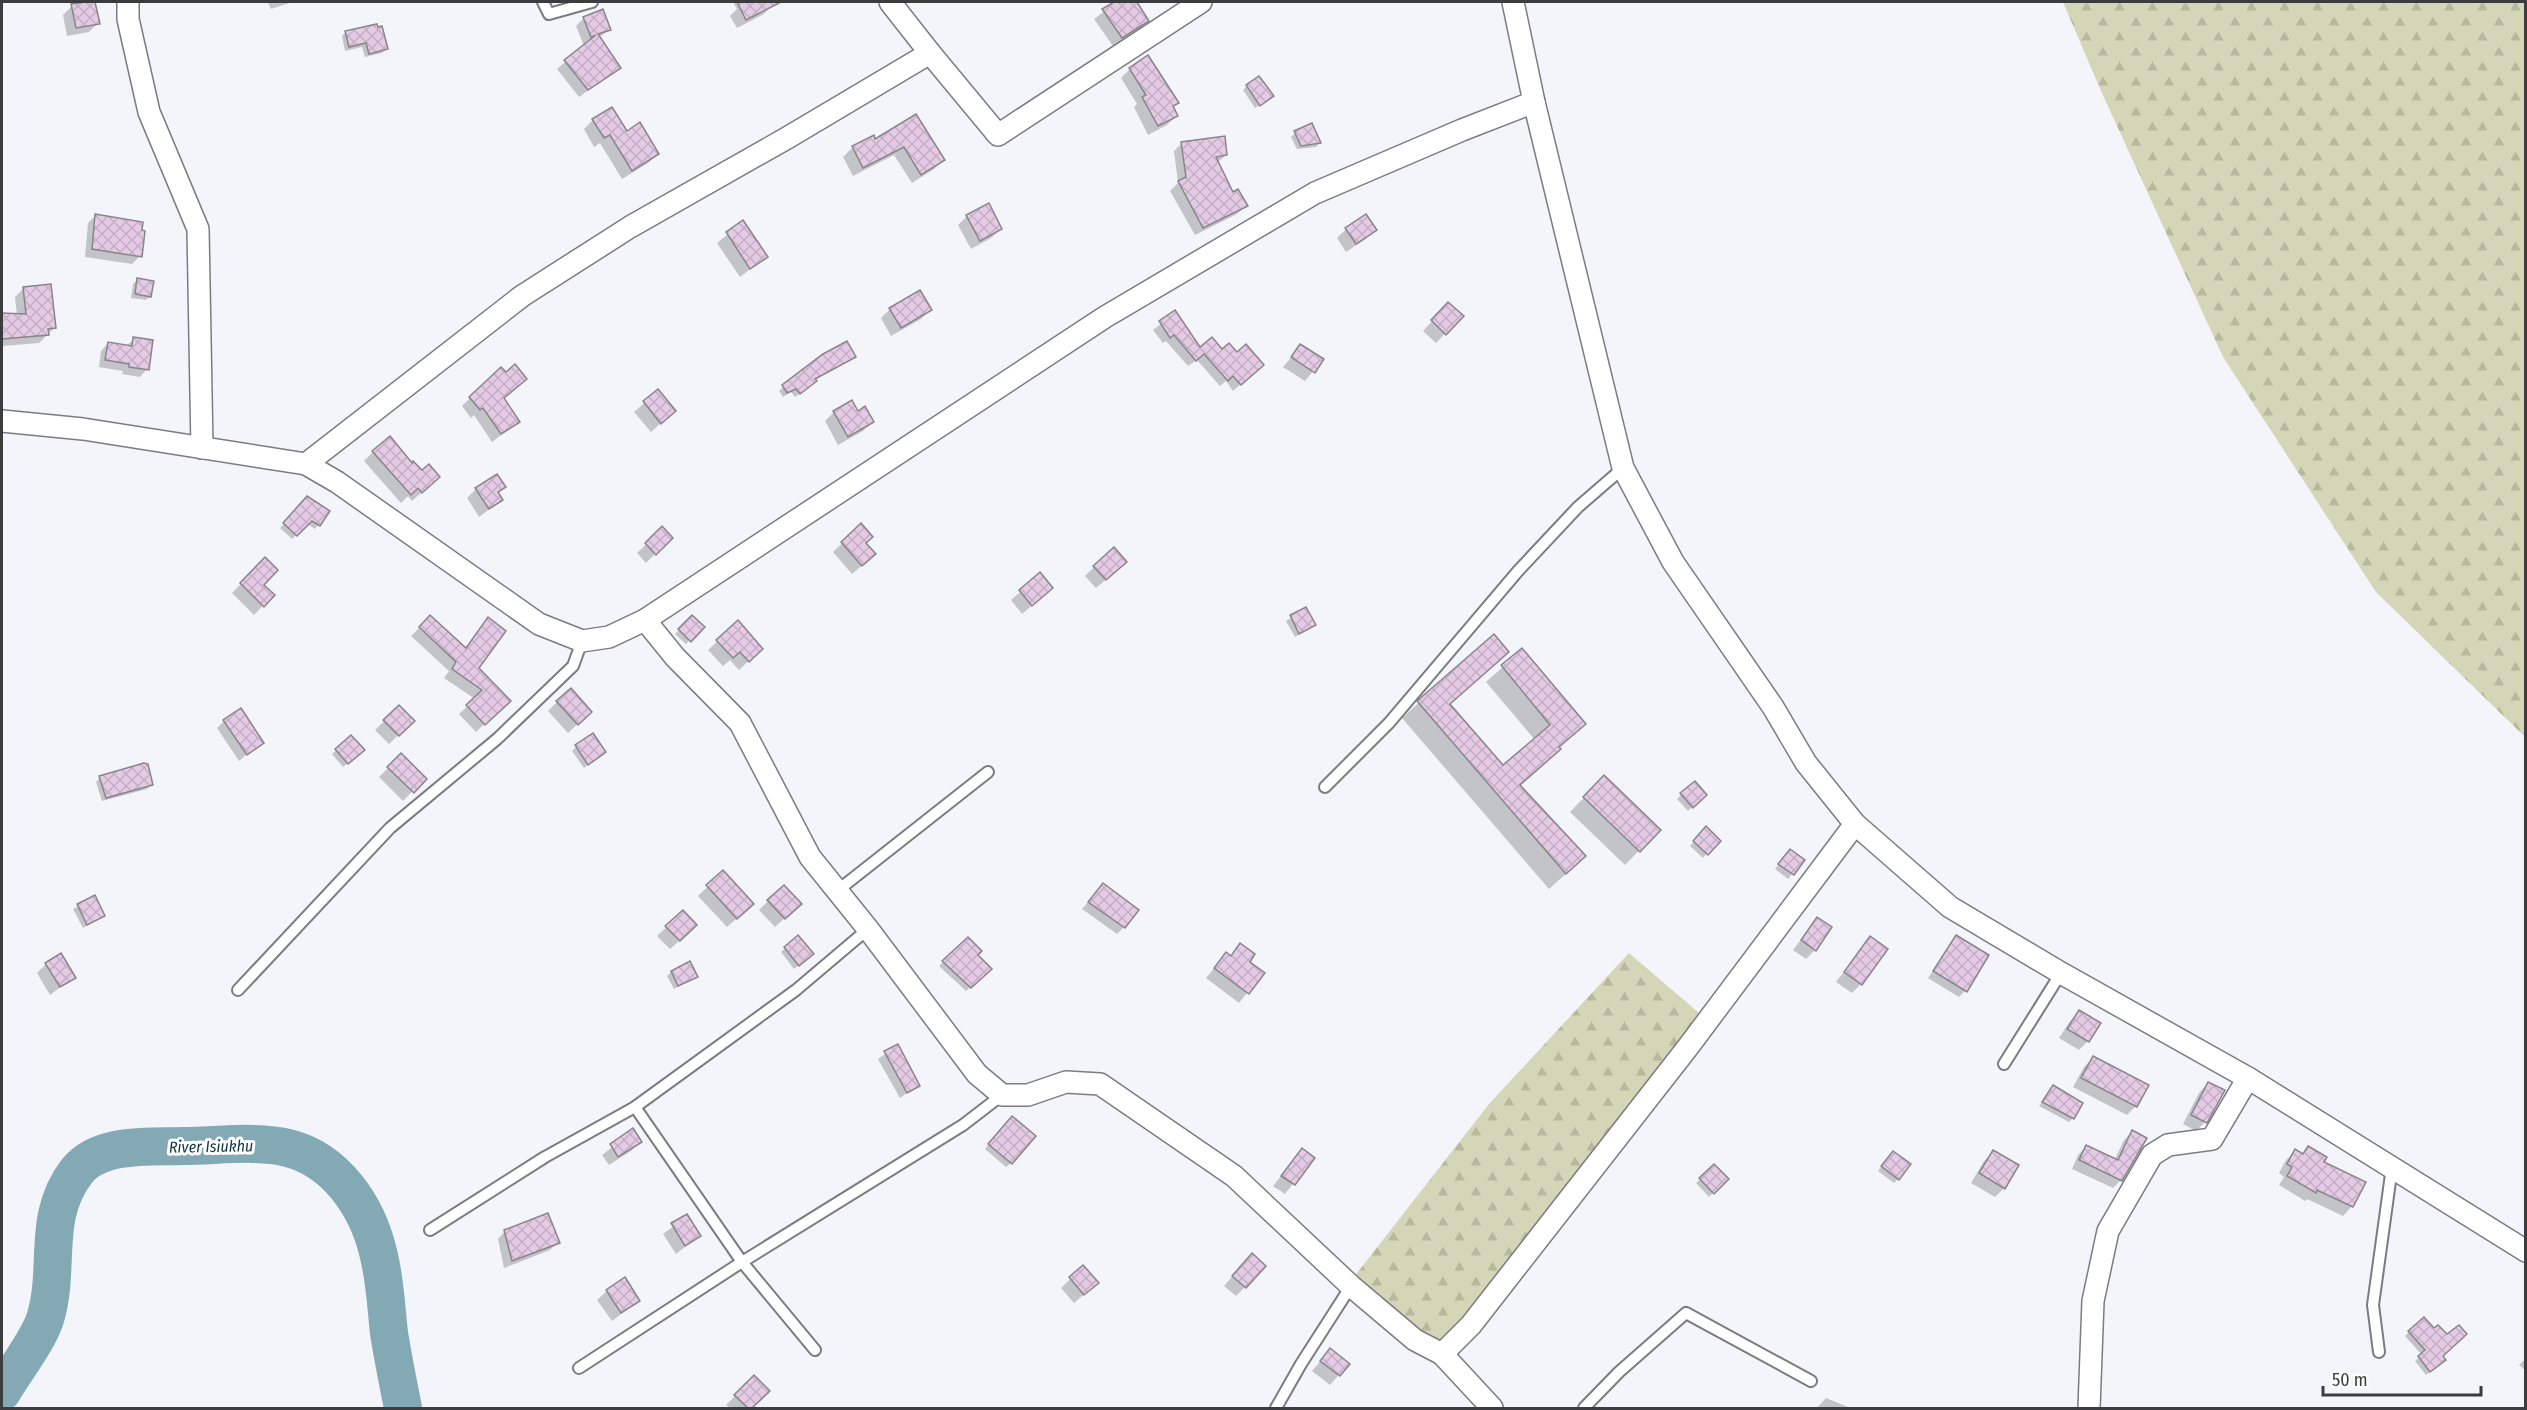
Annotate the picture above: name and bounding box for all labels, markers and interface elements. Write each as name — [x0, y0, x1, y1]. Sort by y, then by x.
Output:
water label: River Isiukhu — [169, 1136, 253, 1157]
scale bar — [2323, 1359, 2480, 1397]
text: 50 m — [2332, 1369, 2368, 1391]

